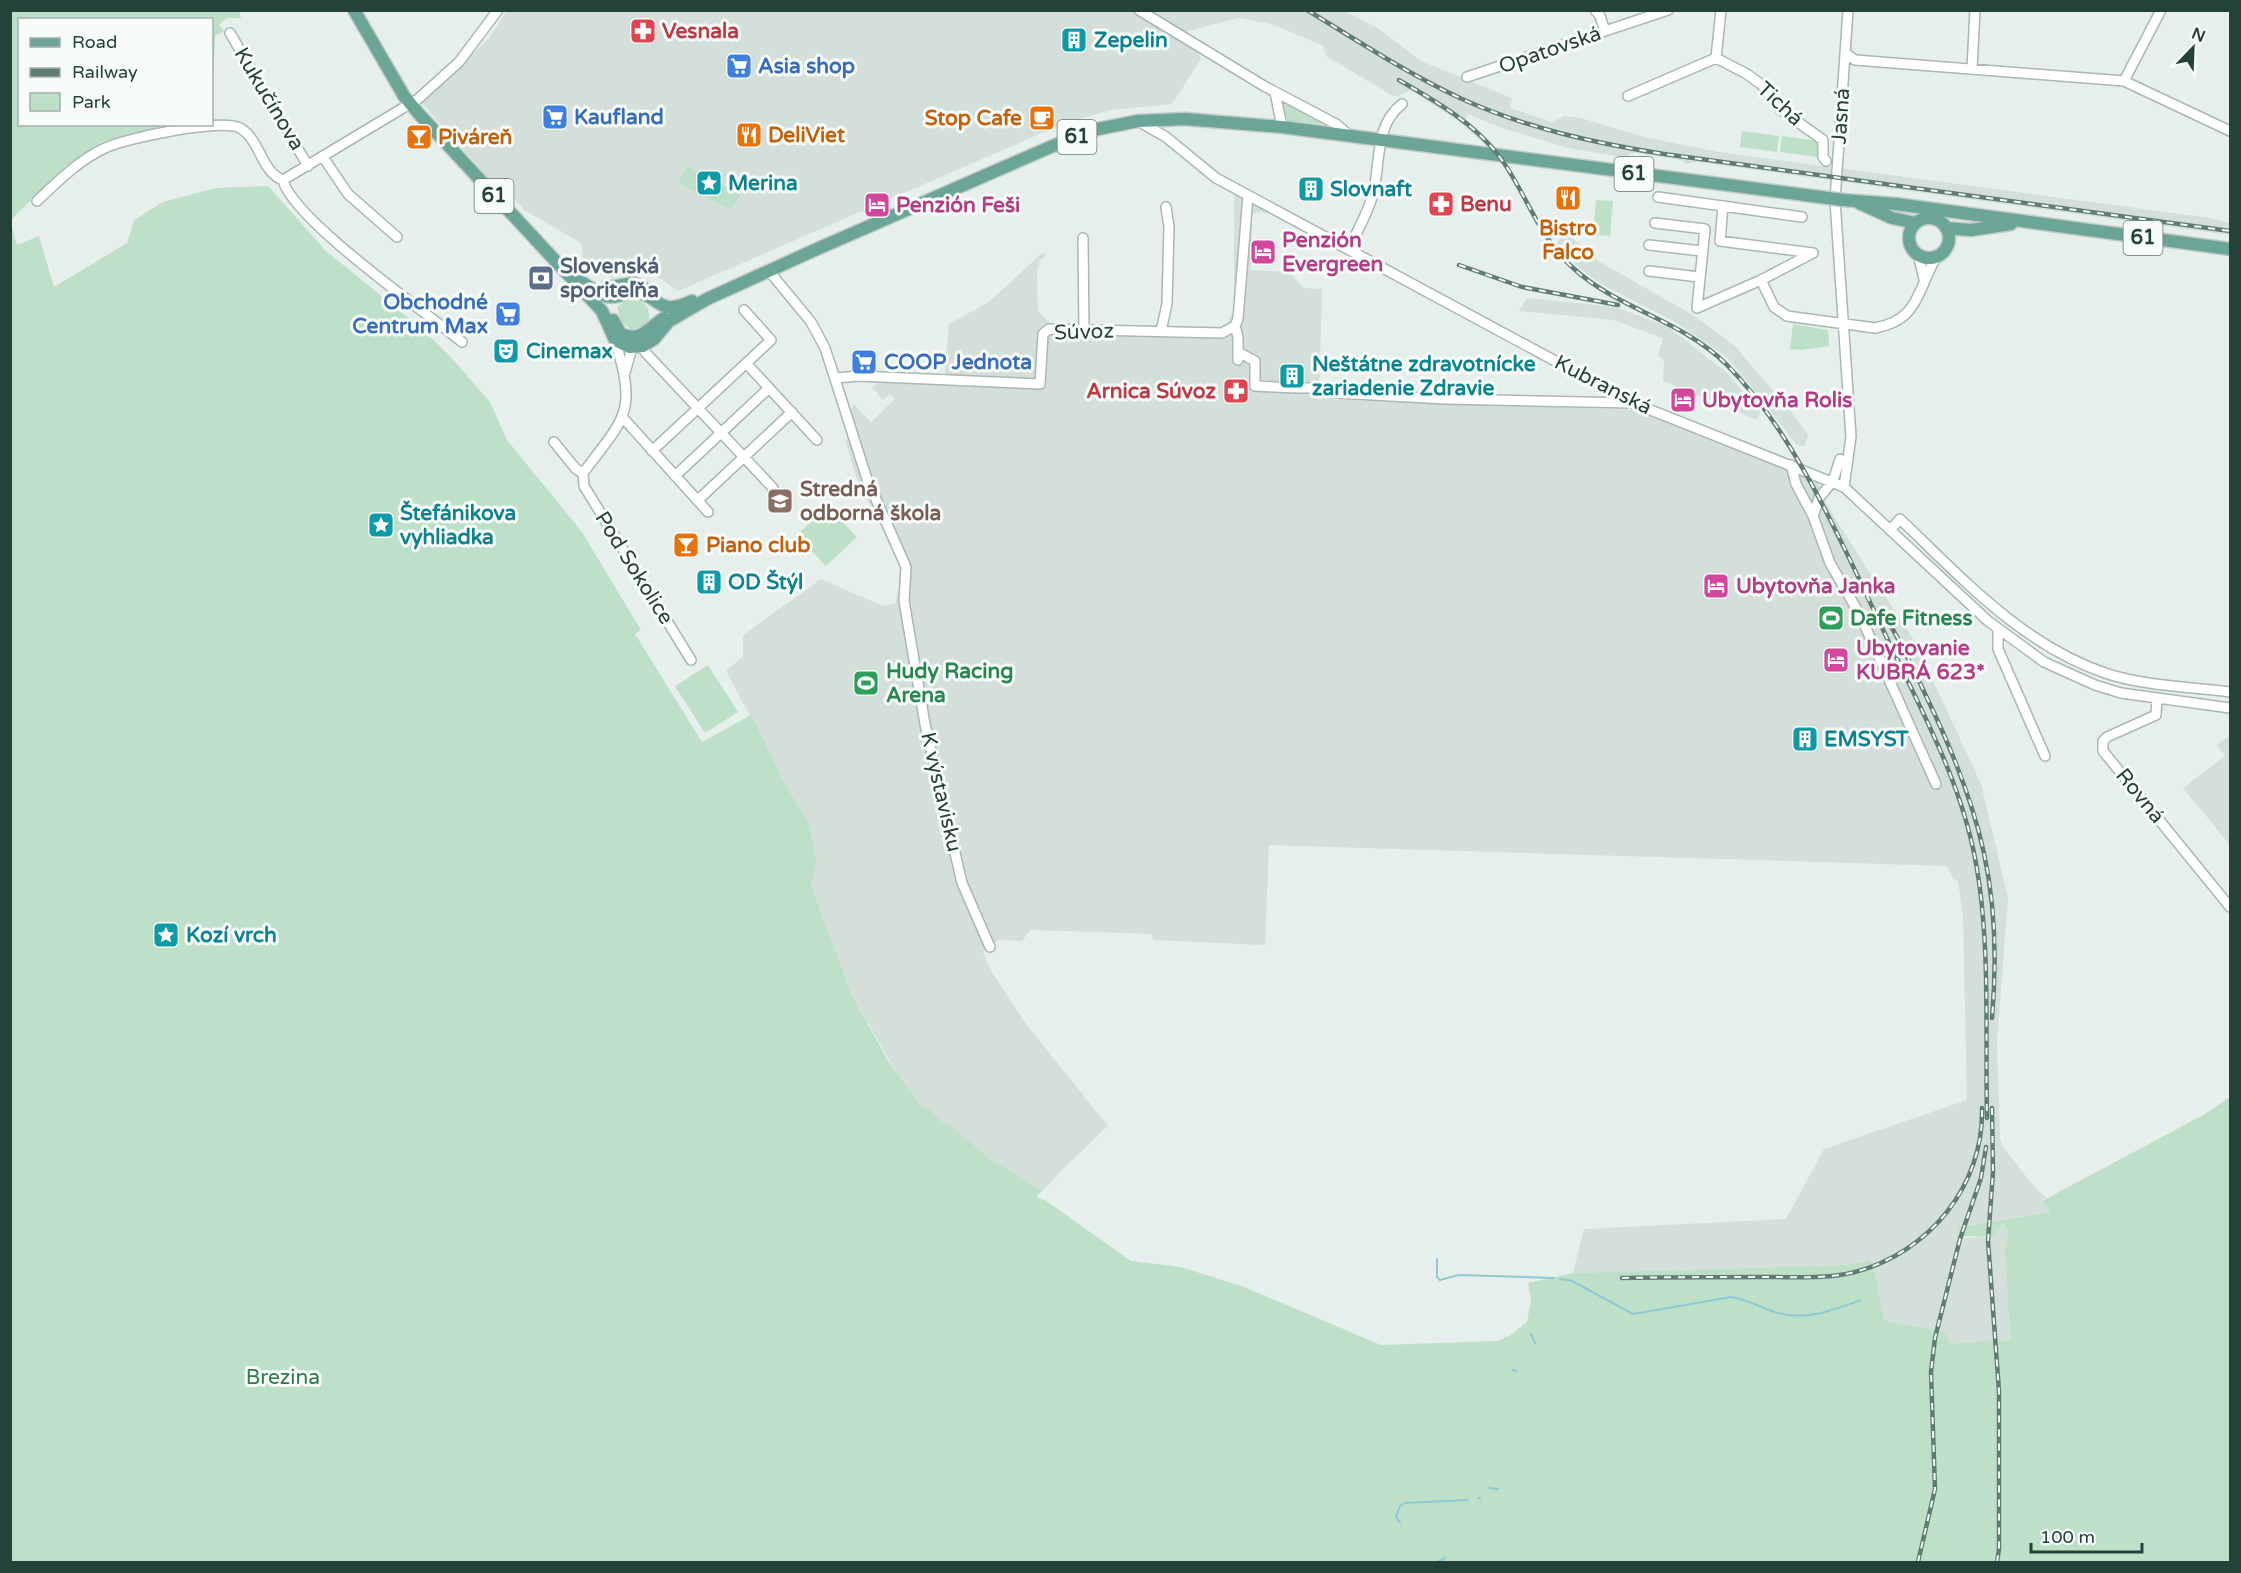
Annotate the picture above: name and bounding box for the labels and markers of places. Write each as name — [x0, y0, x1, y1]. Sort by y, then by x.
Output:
pharmacy icon: Vesnala — [628, 16, 658, 46]
place label: Vesnala — [662, 19, 739, 44]
building icon: Zepelin — [1059, 25, 1089, 55]
place label: Zepelin — [1094, 28, 1168, 53]
supermarket icon: Asia shop — [724, 51, 754, 81]
place label: Asia shop — [758, 54, 855, 79]
supermarket icon: Kaufland — [540, 102, 570, 132]
cafe icon: Stop Cafe — [1027, 103, 1057, 133]
place label: Kaufland — [574, 105, 664, 130]
place label: Stop Cafe — [925, 106, 1022, 131]
restaurant icon: DeliViet — [734, 120, 764, 150]
bar icon: Piváreň — [404, 122, 434, 152]
place label: DeliViet — [768, 123, 845, 148]
place label: Piváreň — [438, 125, 512, 150]
place icon: Merina — [694, 168, 724, 198]
place label: Merina — [728, 171, 798, 196]
building icon: Slovnaft — [1296, 174, 1326, 204]
place label: Slovnaft — [1330, 177, 1412, 202]
restaurant icon: Bistro Falco — [1553, 183, 1583, 213]
pharmacy icon: Benu — [1426, 189, 1456, 219]
hotel icon: Penzión Feši — [862, 190, 892, 220]
place label: Benu — [1460, 192, 1512, 217]
place label: Penzión Feši — [896, 193, 1020, 218]
place label: Bistro Falco — [1539, 216, 1597, 265]
place label: Penzión Evergreen — [1282, 228, 1383, 277]
hotel icon: Penzión Evergreen — [1248, 237, 1278, 267]
place label: Slovenská sporiteľňa — [560, 254, 659, 303]
bank icon: Slovenská sporiteľňa — [526, 263, 556, 293]
place label: Obchodné Centrum Max — [352, 290, 488, 339]
supermarket icon: Obchodné Centrum Max — [493, 299, 523, 329]
theatre icon: Cinemax — [491, 336, 521, 366]
place label: Cinemax — [526, 339, 613, 364]
supermarket icon: COOP Jednota — [849, 347, 879, 377]
place label: COOP Jednota — [884, 350, 1032, 375]
place label: Neštátne zdravotnícke zariadenie Zdravie — [1312, 352, 1536, 401]
building icon: Neštátne zdravotnícke zariadenie Zdravie — [1277, 361, 1307, 391]
pharmacy icon: Arnica Súvoz — [1221, 376, 1251, 406]
place label: Arnica Súvoz — [1086, 379, 1217, 404]
hotel icon: Ubytovňa Rolis — [1668, 385, 1698, 415]
place label: Ubytovňa Rolis — [1702, 388, 1852, 413]
place label: Stredná odborná škola — [800, 477, 941, 526]
school or university icon: Stredná odborná škola — [765, 486, 795, 516]
place label: Štefánikova vyhliadka — [400, 500, 516, 550]
place icon: Štefánikova vyhliadka — [366, 510, 396, 540]
bar icon: Piano club — [671, 530, 701, 560]
place label: Piano club — [706, 533, 810, 558]
building icon: OD Štýl — [694, 567, 724, 597]
place label: OD Štýl — [728, 569, 803, 595]
hotel icon: Ubytovňa Janka — [1701, 571, 1731, 601]
place label: Ubytovňa Janka — [1736, 574, 1896, 599]
sports icon: Dafe Fitness — [1816, 603, 1846, 633]
place label: Dafe Fitness — [1850, 606, 1972, 631]
place label: Ubytovanie KUBRÁ 623* — [1856, 636, 1985, 685]
hotel icon: Ubytovanie KUBRÁ 623* — [1821, 645, 1851, 675]
place label: Hudy Racing Arena — [886, 659, 1014, 708]
sports icon: Hudy Racing Arena — [851, 668, 881, 698]
building icon: EMSYST — [1790, 724, 1820, 754]
place label: EMSYST — [1824, 727, 1909, 752]
place icon: Kozí vrch — [151, 920, 181, 950]
place label: Kozí vrch — [186, 923, 277, 948]

